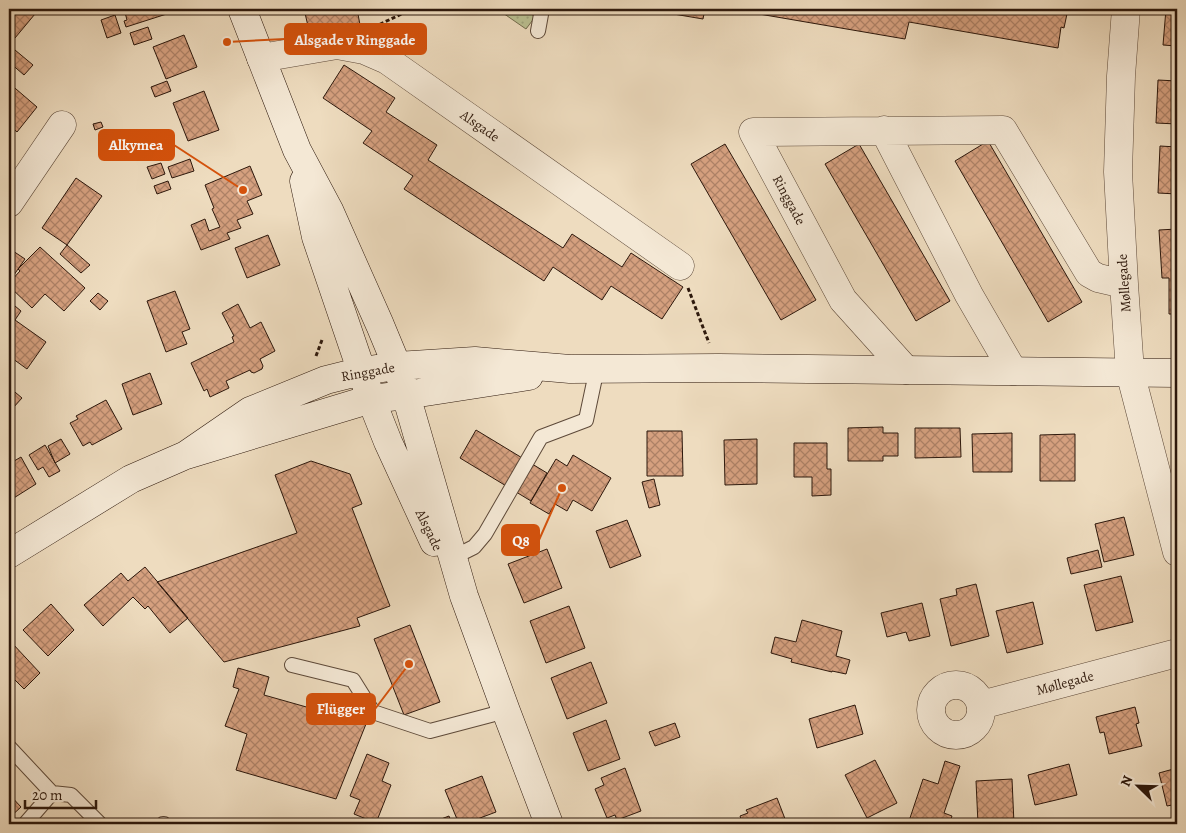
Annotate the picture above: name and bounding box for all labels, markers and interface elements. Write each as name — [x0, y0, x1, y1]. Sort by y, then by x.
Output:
callout: Alsgade v Ringgade — [285, 24, 426, 54]
text: Alsgade v Ringgade — [294, 30, 416, 50]
street label: Alsgade — [456, 105, 504, 146]
callout: Alkymea — [99, 130, 174, 160]
text: Alkymea — [108, 135, 164, 155]
street label: Ringgade — [768, 172, 810, 228]
street label: Møllegade — [1112, 253, 1136, 313]
street label: Ringgade — [340, 358, 396, 386]
street label: Alsgade — [410, 505, 447, 554]
callout: Q8 — [502, 525, 539, 555]
text: Q8 — [512, 531, 530, 551]
street label: Møllegade — [1034, 666, 1096, 700]
callout: Flügger — [307, 694, 375, 724]
text: Flügger — [317, 699, 365, 719]
north arrow — [1114, 760, 1164, 810]
text: N — [1116, 773, 1137, 790]
scale bar — [25, 778, 96, 810]
text: 20 m — [32, 785, 63, 805]

